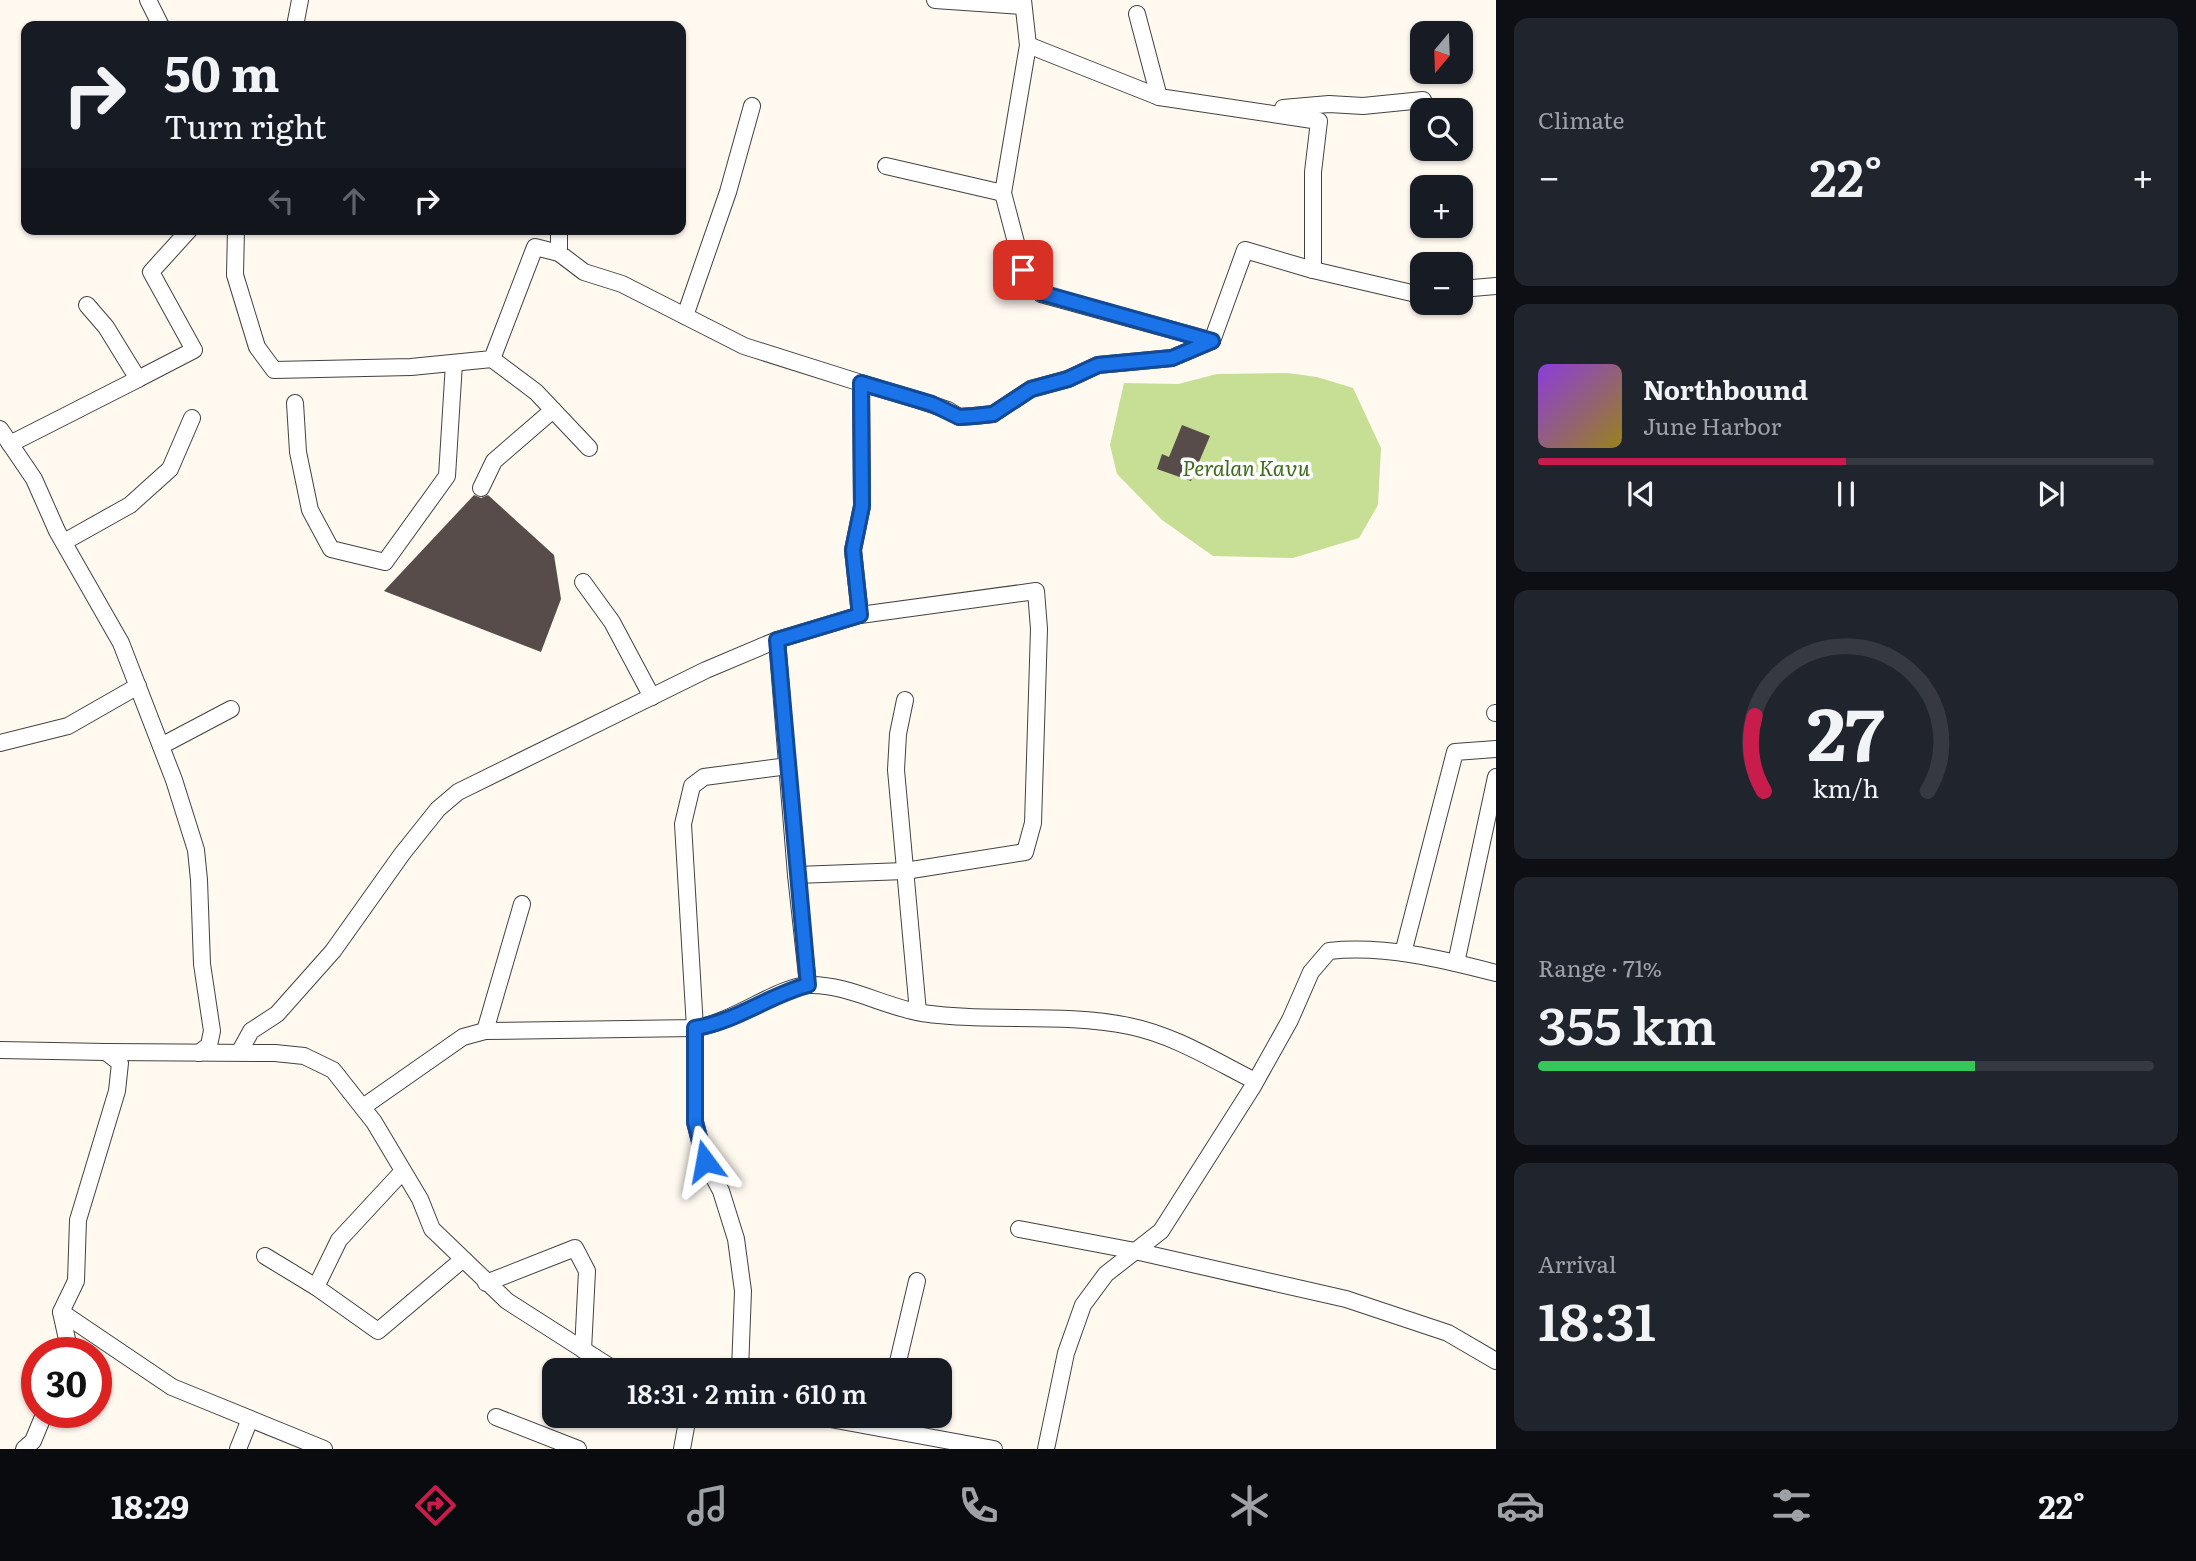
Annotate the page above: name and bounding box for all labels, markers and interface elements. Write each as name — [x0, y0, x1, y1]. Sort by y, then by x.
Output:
north arrow — [1410, 21, 1474, 84]
map controls — [1410, 21, 1473, 315]
text: 50 m — [164, 34, 280, 107]
icon: right — [49, 49, 140, 140]
button: search — [1410, 98, 1473, 161]
text: Turn right — [164, 101, 326, 149]
text: Climate — [1538, 102, 1624, 136]
text: 22° — [1809, 136, 1883, 213]
text: − — [1538, 146, 1560, 203]
text: + — [2132, 146, 2154, 203]
button: + — [1410, 175, 1473, 238]
icon: left — [262, 182, 300, 220]
icon: ahead — [335, 182, 373, 220]
icon: right — [408, 182, 446, 220]
pin — [993, 240, 1053, 300]
icon: arrive — [1004, 251, 1042, 289]
button: − — [1410, 252, 1473, 315]
text: Northbound — [1643, 369, 1808, 408]
text: June Harbor — [1643, 408, 1781, 442]
park label: Peralan Kavu — [1182, 451, 1310, 482]
icon: previous — [1622, 475, 1660, 513]
icon: pause — [1827, 475, 1865, 513]
icon: next — [2032, 475, 2070, 513]
text: 27 — [1807, 675, 1885, 783]
text: km/h — [1813, 768, 1879, 805]
text: Range · 71% — [1538, 950, 1662, 984]
text: 355 km — [1538, 984, 1717, 1061]
position arrow — [668, 1124, 742, 1198]
text: Arrival — [1538, 1246, 1617, 1280]
text: 18:31 — [1538, 1280, 1656, 1357]
speed limit sign: 30 — [21, 1337, 112, 1428]
text: 18:31 · 2 min · 610 m — [627, 1373, 867, 1412]
text: 18:29 — [111, 1481, 189, 1529]
icon: directions — [411, 1481, 460, 1530]
icon: music — [683, 1481, 732, 1530]
icon: phone — [954, 1481, 1003, 1530]
icon: climate — [1225, 1481, 1274, 1530]
icon: car — [1496, 1481, 1545, 1530]
icon: filters — [1767, 1481, 1816, 1530]
text: 22° — [2039, 1481, 2085, 1529]

